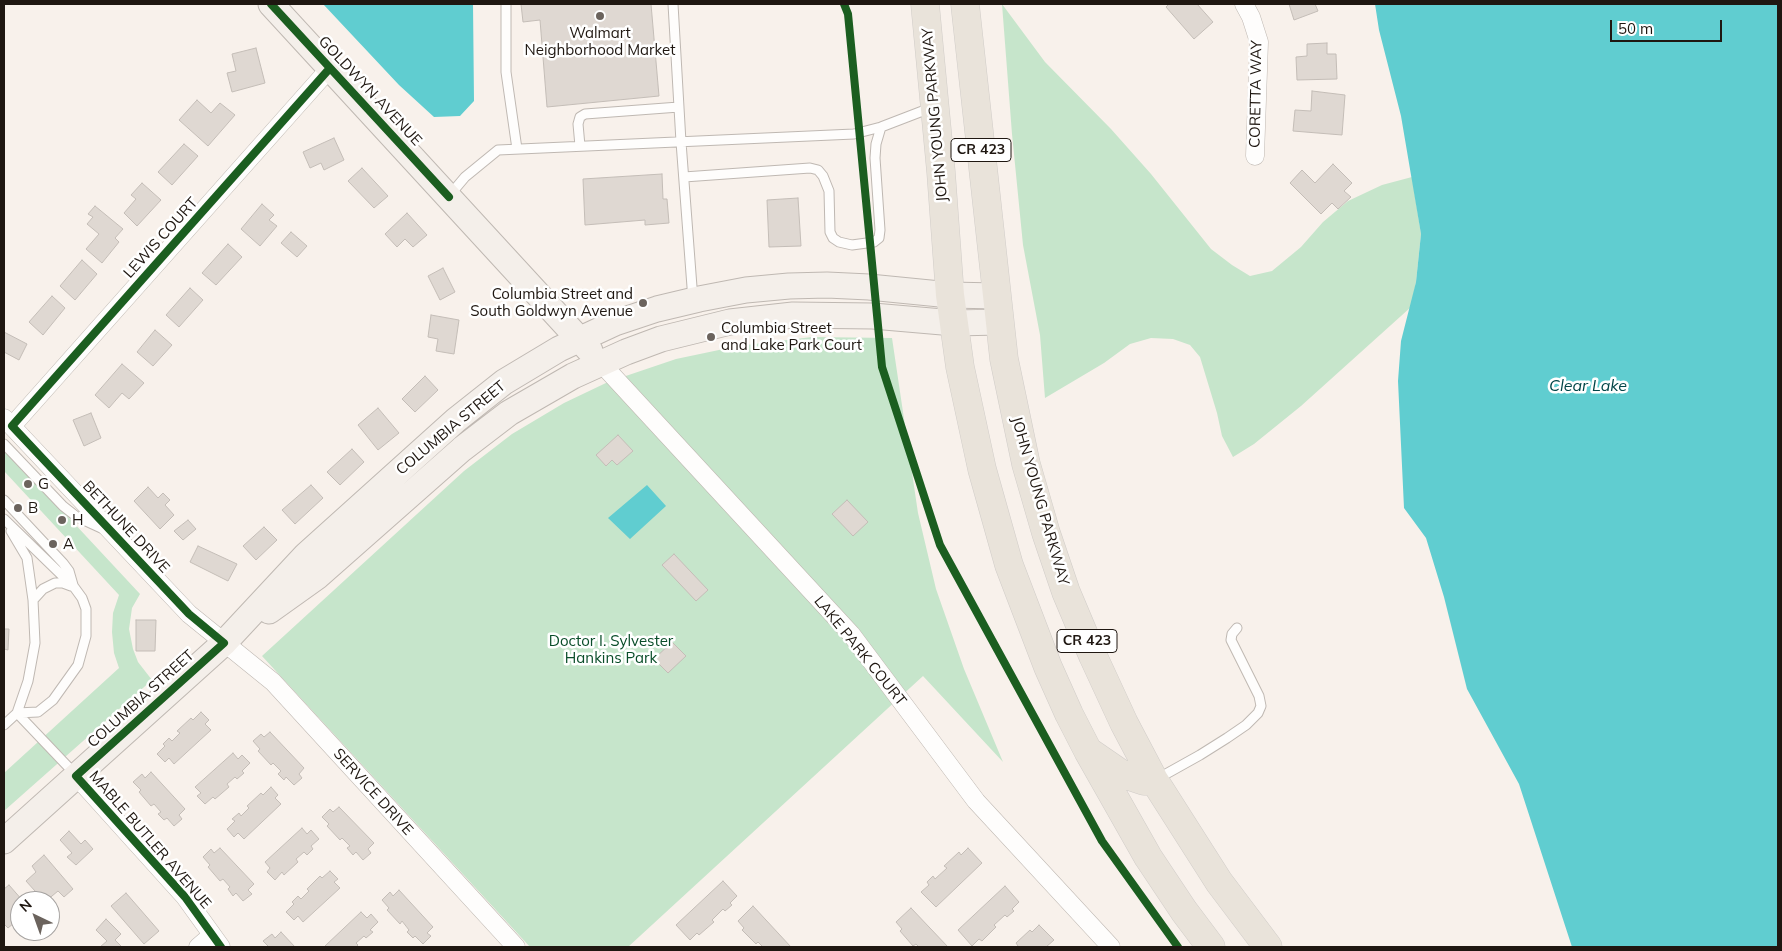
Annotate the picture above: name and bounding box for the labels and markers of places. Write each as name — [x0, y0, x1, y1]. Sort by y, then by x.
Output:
marker: Walmart Neighborhood Market — [594, 10, 606, 22]
place label: Walmart Neighborhood Market — [525, 24, 675, 59]
place label: Columbia Street and South Goldwyn Avenue — [470, 285, 633, 320]
marker: Columbia Street and South Goldwyn Avenue — [637, 297, 649, 309]
place label: Columbia Street and Lake Park Court — [721, 319, 862, 354]
marker: Columbia Street and Lake Park Court — [705, 331, 717, 343]
place label: G — [38, 475, 49, 493]
marker: G — [22, 478, 34, 490]
place label: B — [28, 499, 38, 517]
marker: B — [12, 502, 24, 514]
place label: H — [72, 511, 83, 529]
marker: H — [56, 514, 68, 526]
place label: A — [63, 535, 74, 553]
marker: A — [47, 538, 59, 550]

